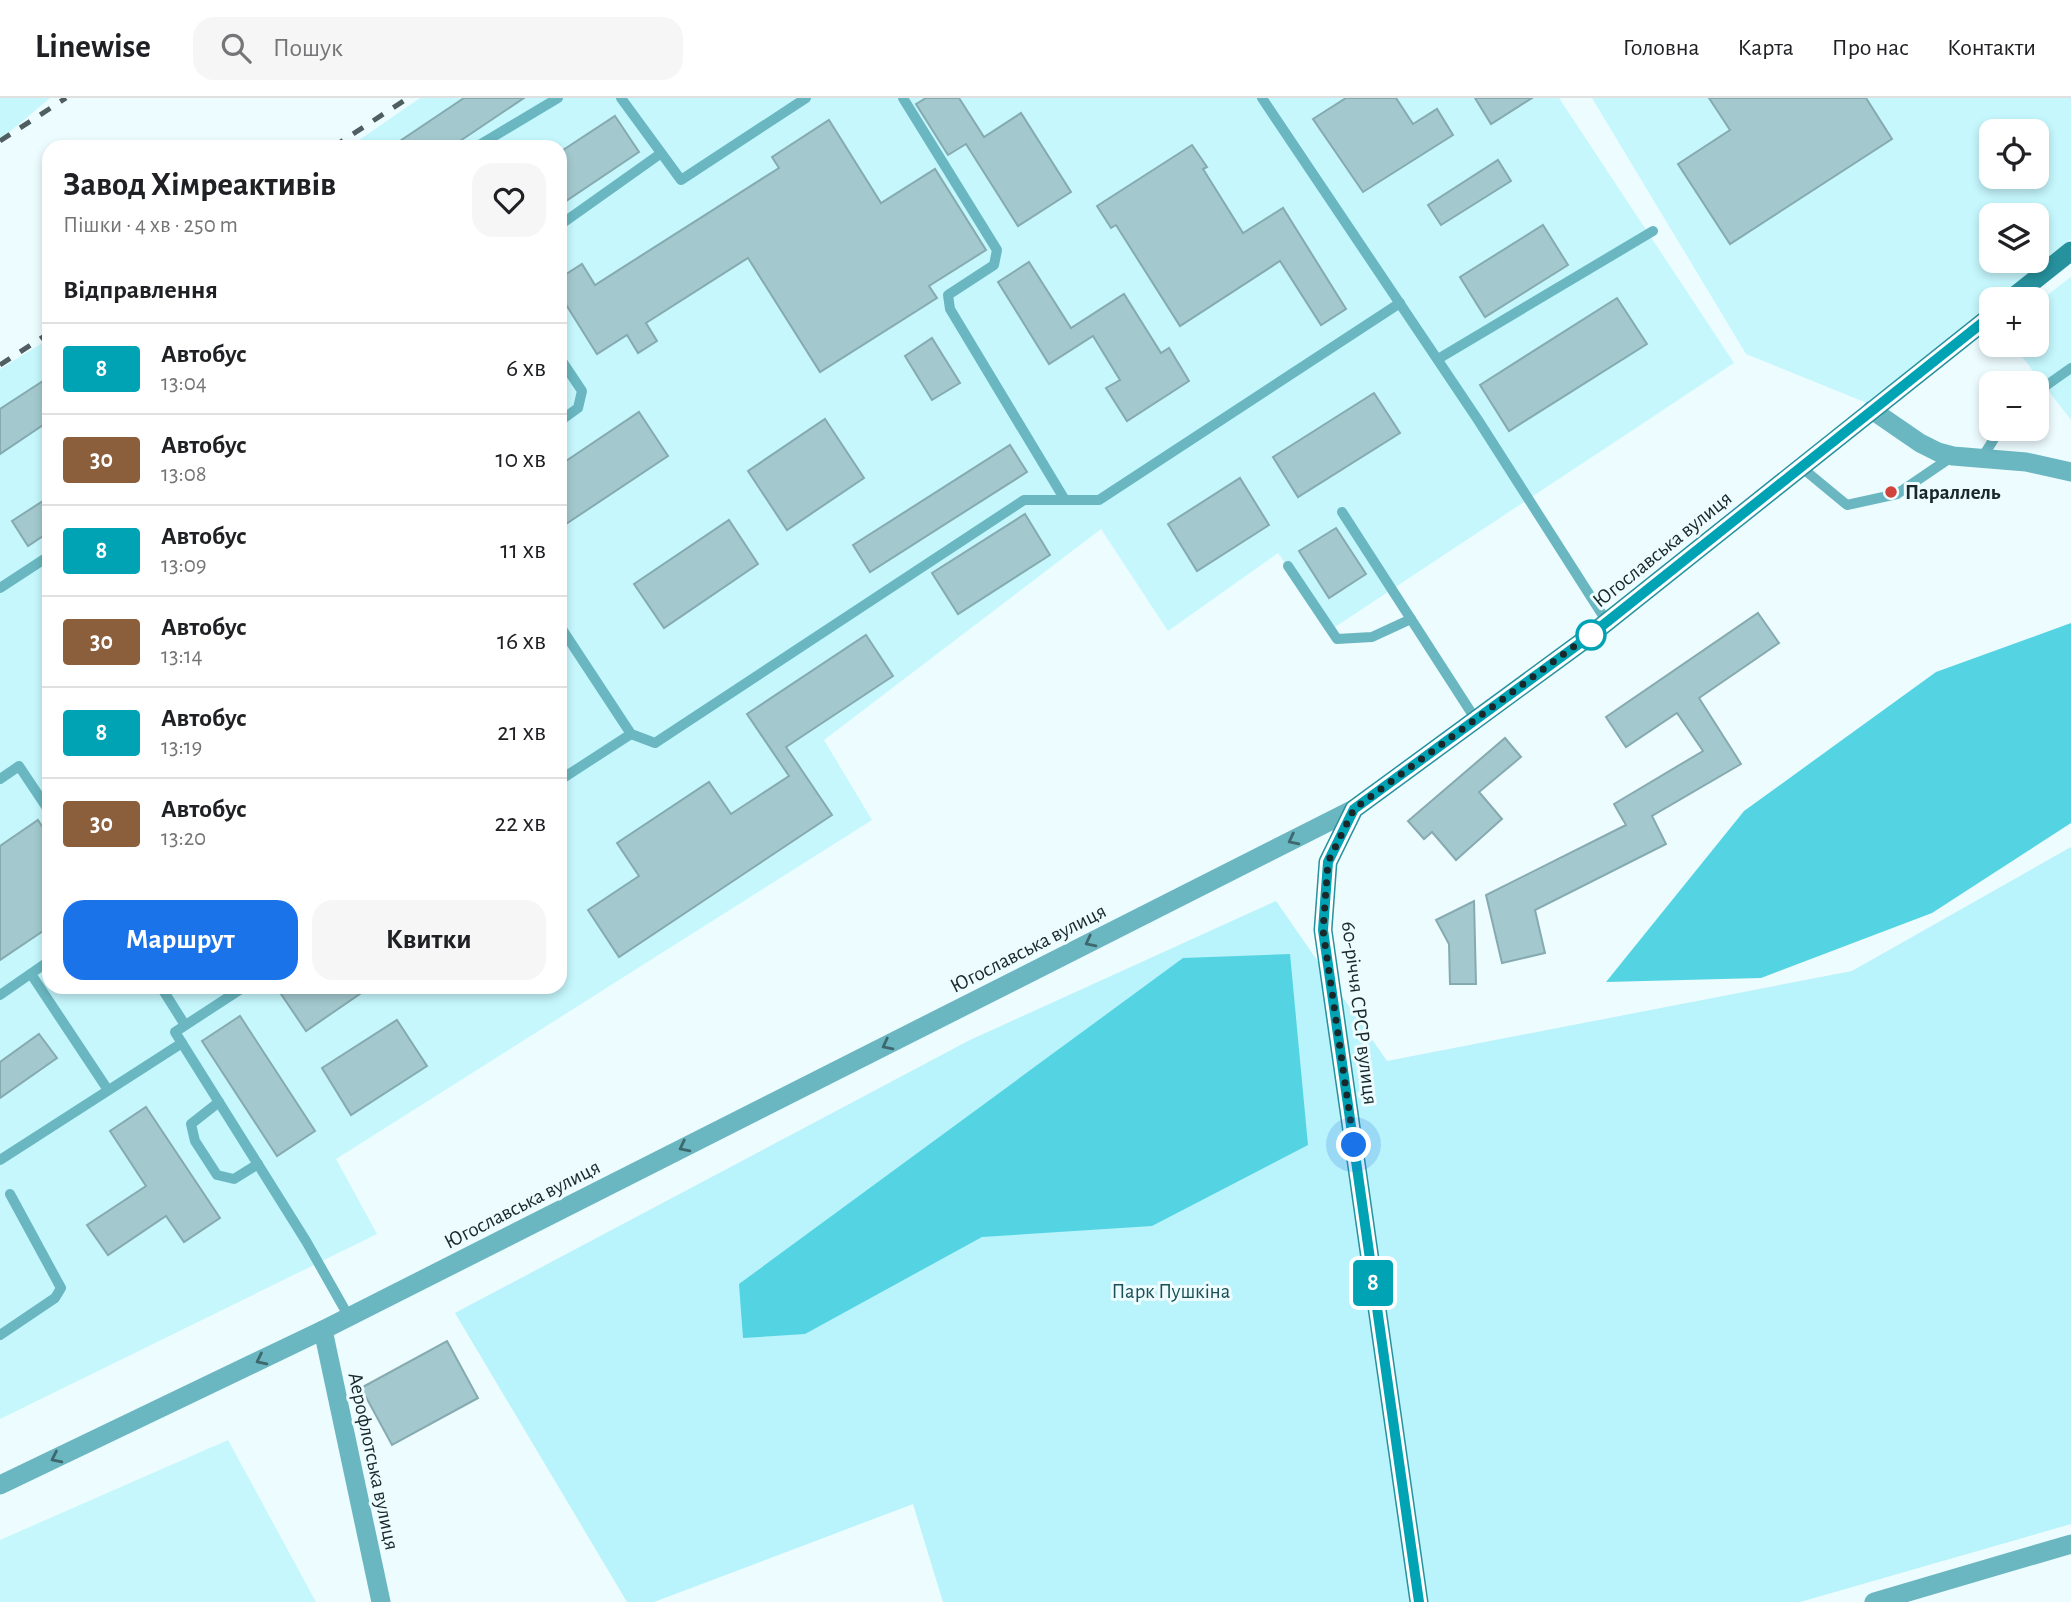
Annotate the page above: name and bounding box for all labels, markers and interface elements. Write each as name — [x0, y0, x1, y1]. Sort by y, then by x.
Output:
search box — [193, 17, 683, 80]
icon: search — [217, 29, 255, 67]
text: Linewise — [35, 31, 151, 64]
text: Пошук — [273, 35, 343, 61]
text: Головна — [1623, 36, 1699, 60]
text: Карта — [1737, 36, 1794, 60]
text: Про нас — [1832, 36, 1909, 60]
text: Контакти — [1947, 36, 2036, 60]
map controls — [1979, 119, 2049, 441]
button: locate — [1979, 119, 2049, 189]
button: heart — [472, 163, 546, 237]
text: Завод Хімреактивів — [63, 169, 336, 202]
button: layers — [1979, 203, 2049, 273]
text: Пішки · 4 хв · 250 m — [63, 214, 238, 237]
text: Відправлення — [63, 277, 218, 303]
button: + — [1979, 287, 2049, 357]
text: Автобус — [161, 341, 247, 367]
text: 6 хв — [506, 355, 546, 381]
text: 8 — [96, 357, 107, 381]
button: − — [1979, 371, 2049, 441]
text: 13:04 — [161, 372, 207, 395]
text: Автобус — [161, 432, 247, 458]
text: 10 хв — [495, 446, 546, 472]
text: 30 — [90, 448, 113, 472]
text: 13:08 — [161, 463, 207, 486]
place label: Параллель — [1905, 482, 2001, 503]
marker: Параллель — [1883, 484, 1899, 500]
street label: Югославська вулиця — [1589, 487, 1736, 612]
text: Автобус — [161, 523, 247, 549]
text: 11 хв — [500, 537, 546, 563]
text: 8 — [96, 539, 107, 563]
text: 13:09 — [161, 554, 207, 577]
text: Автобус — [161, 614, 247, 640]
unlabelled marker — [1576, 620, 1606, 650]
text: 16 хв — [497, 628, 546, 654]
text: 30 — [90, 630, 113, 654]
text: 13:14 — [161, 645, 203, 668]
text: Автобус — [161, 705, 247, 731]
text: 21 хв — [497, 719, 546, 745]
text: 8 — [96, 721, 107, 745]
text: 13:19 — [161, 736, 202, 759]
text: Автобус — [161, 796, 247, 822]
text: 22 хв — [494, 810, 546, 836]
text: 30 — [90, 812, 113, 836]
text: 13:20 — [161, 827, 206, 850]
one-way arrow — [1288, 831, 1300, 845]
button: Маршрут — [63, 900, 298, 980]
button: Квитки — [312, 900, 546, 980]
street label: Югославська вулиця — [947, 900, 1110, 997]
street label: 60-річчя СРСР вулиця — [1338, 920, 1381, 1106]
one-way arrow — [1085, 934, 1097, 948]
one-way arrow — [882, 1036, 894, 1050]
your location — [1336, 1127, 1371, 1162]
one-way arrow — [679, 1139, 691, 1153]
street label: Югославська вулиця — [441, 1156, 604, 1253]
line badge: 8 — [1350, 1260, 1396, 1306]
text: 8 — [1367, 1271, 1379, 1295]
park label: Парк Пушкіна — [1112, 1281, 1231, 1302]
one-way arrow — [256, 1352, 268, 1366]
street label: Аерофлотська вулиця — [344, 1370, 403, 1552]
one-way arrow — [51, 1450, 63, 1464]

